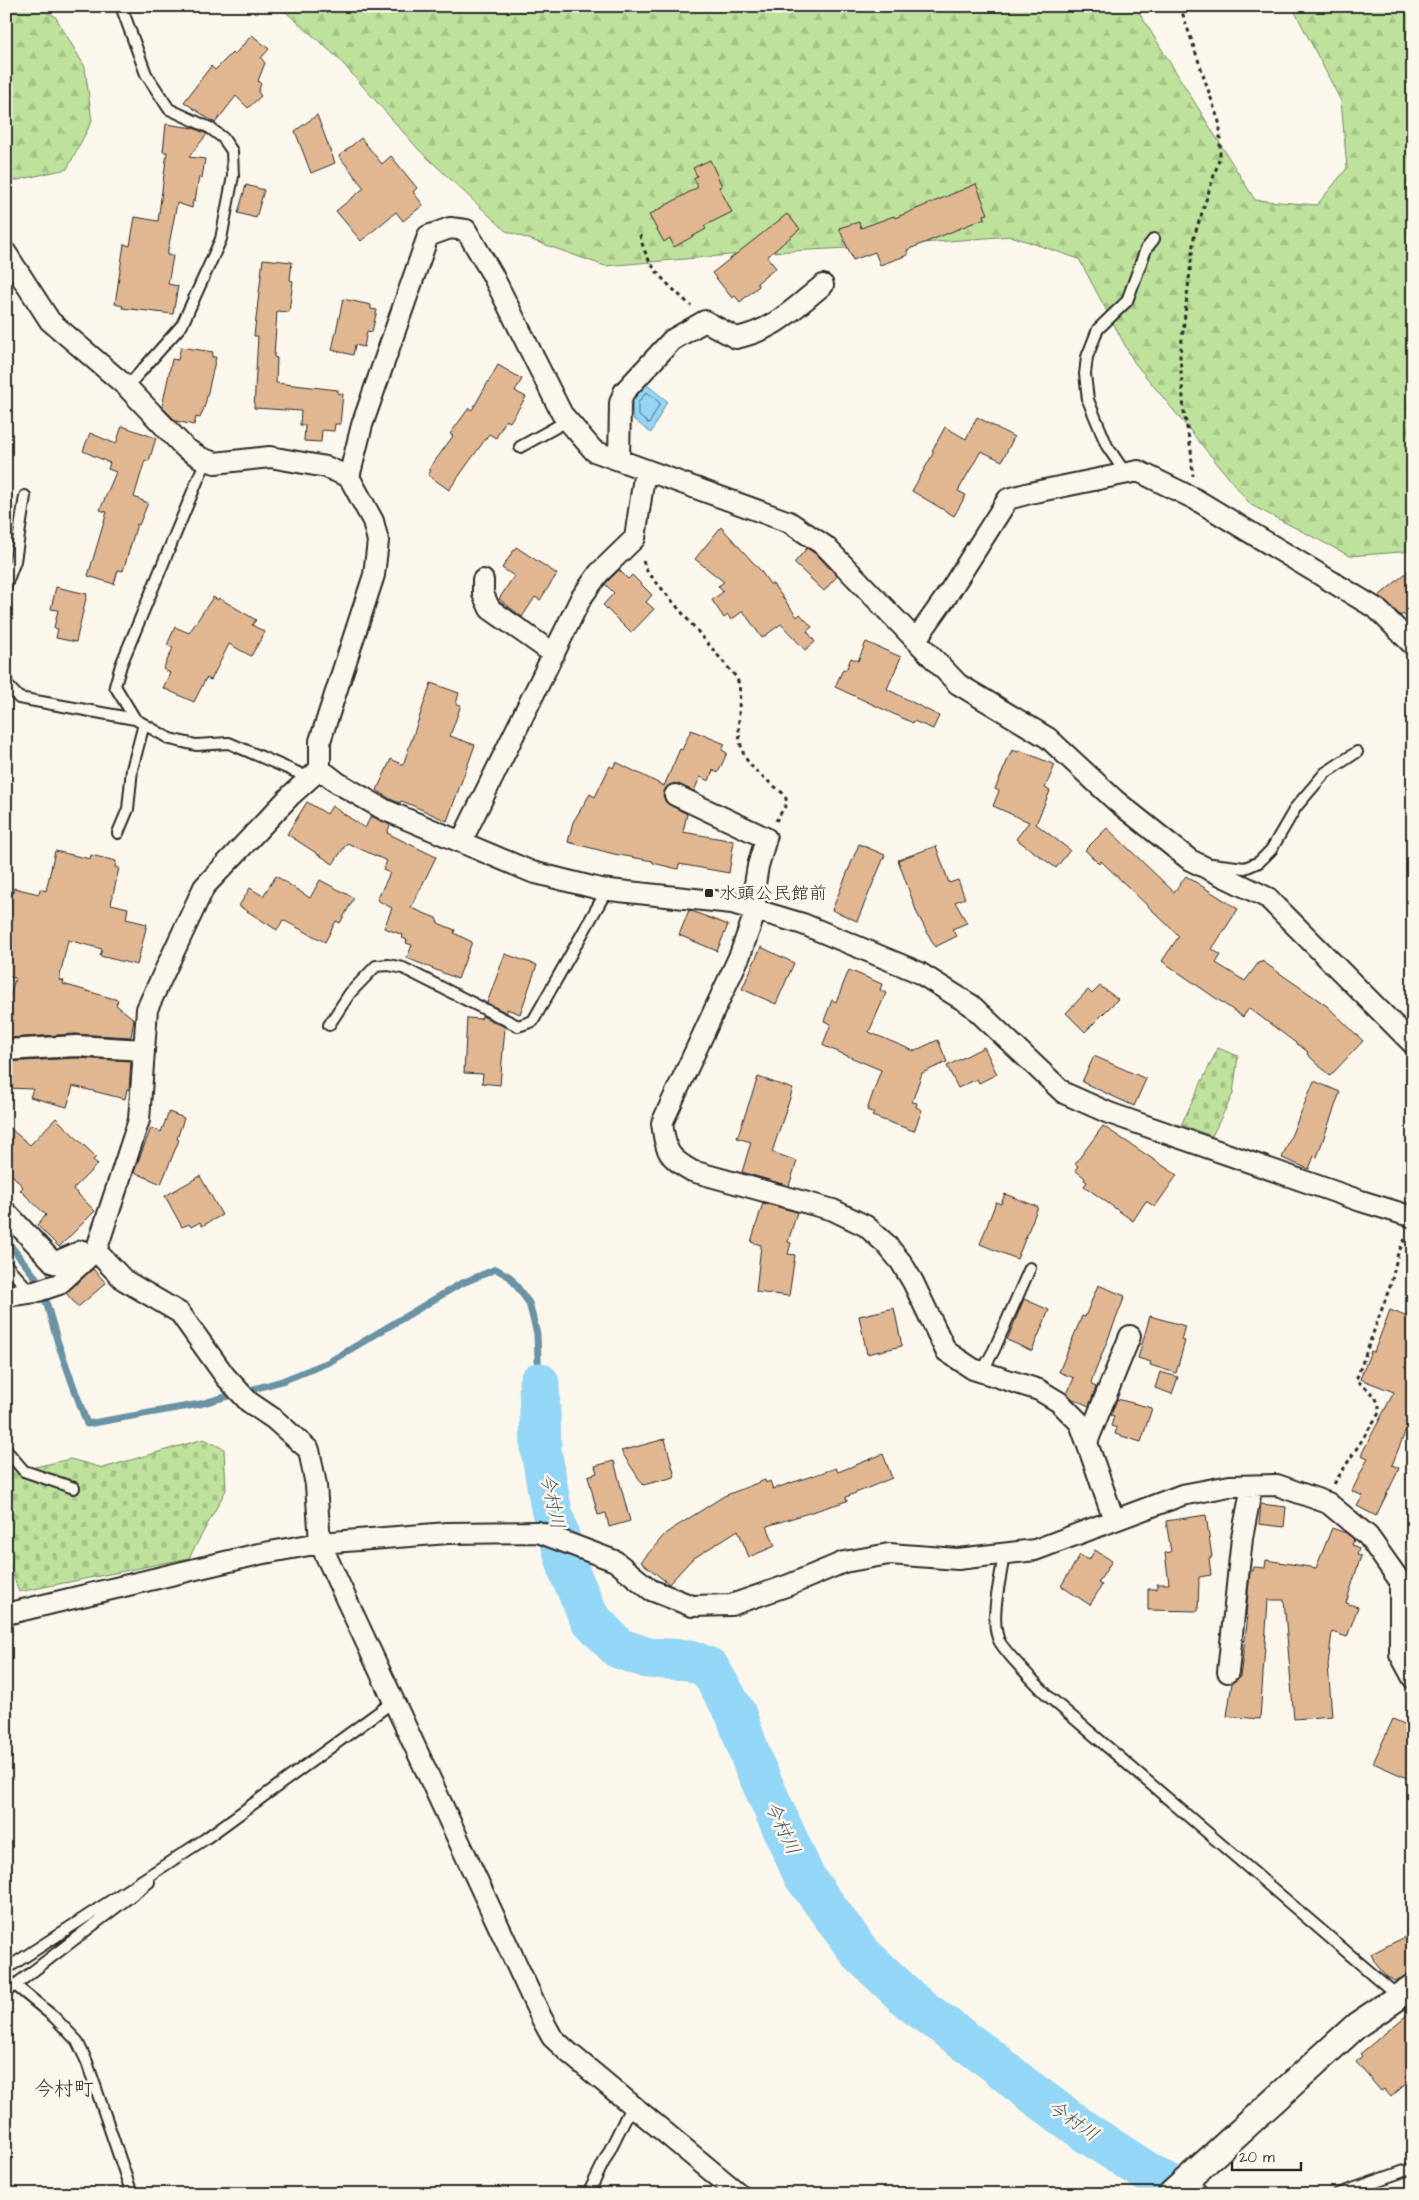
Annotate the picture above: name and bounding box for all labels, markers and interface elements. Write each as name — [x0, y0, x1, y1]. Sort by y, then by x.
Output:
place label: 水頭公民館前 — [719, 881, 827, 906]
marker: 水頭公民館前 — [703, 887, 715, 899]
water label: 今村川 — [533, 1470, 571, 1532]
water label: 今村川 — [758, 1796, 806, 1860]
district label: 今村町 — [34, 2075, 94, 2103]
water label: 今村川 — [1042, 2094, 1104, 2148]
scale bar — [1232, 2140, 1300, 2172]
text: 20 m — [1239, 2147, 1275, 2168]

